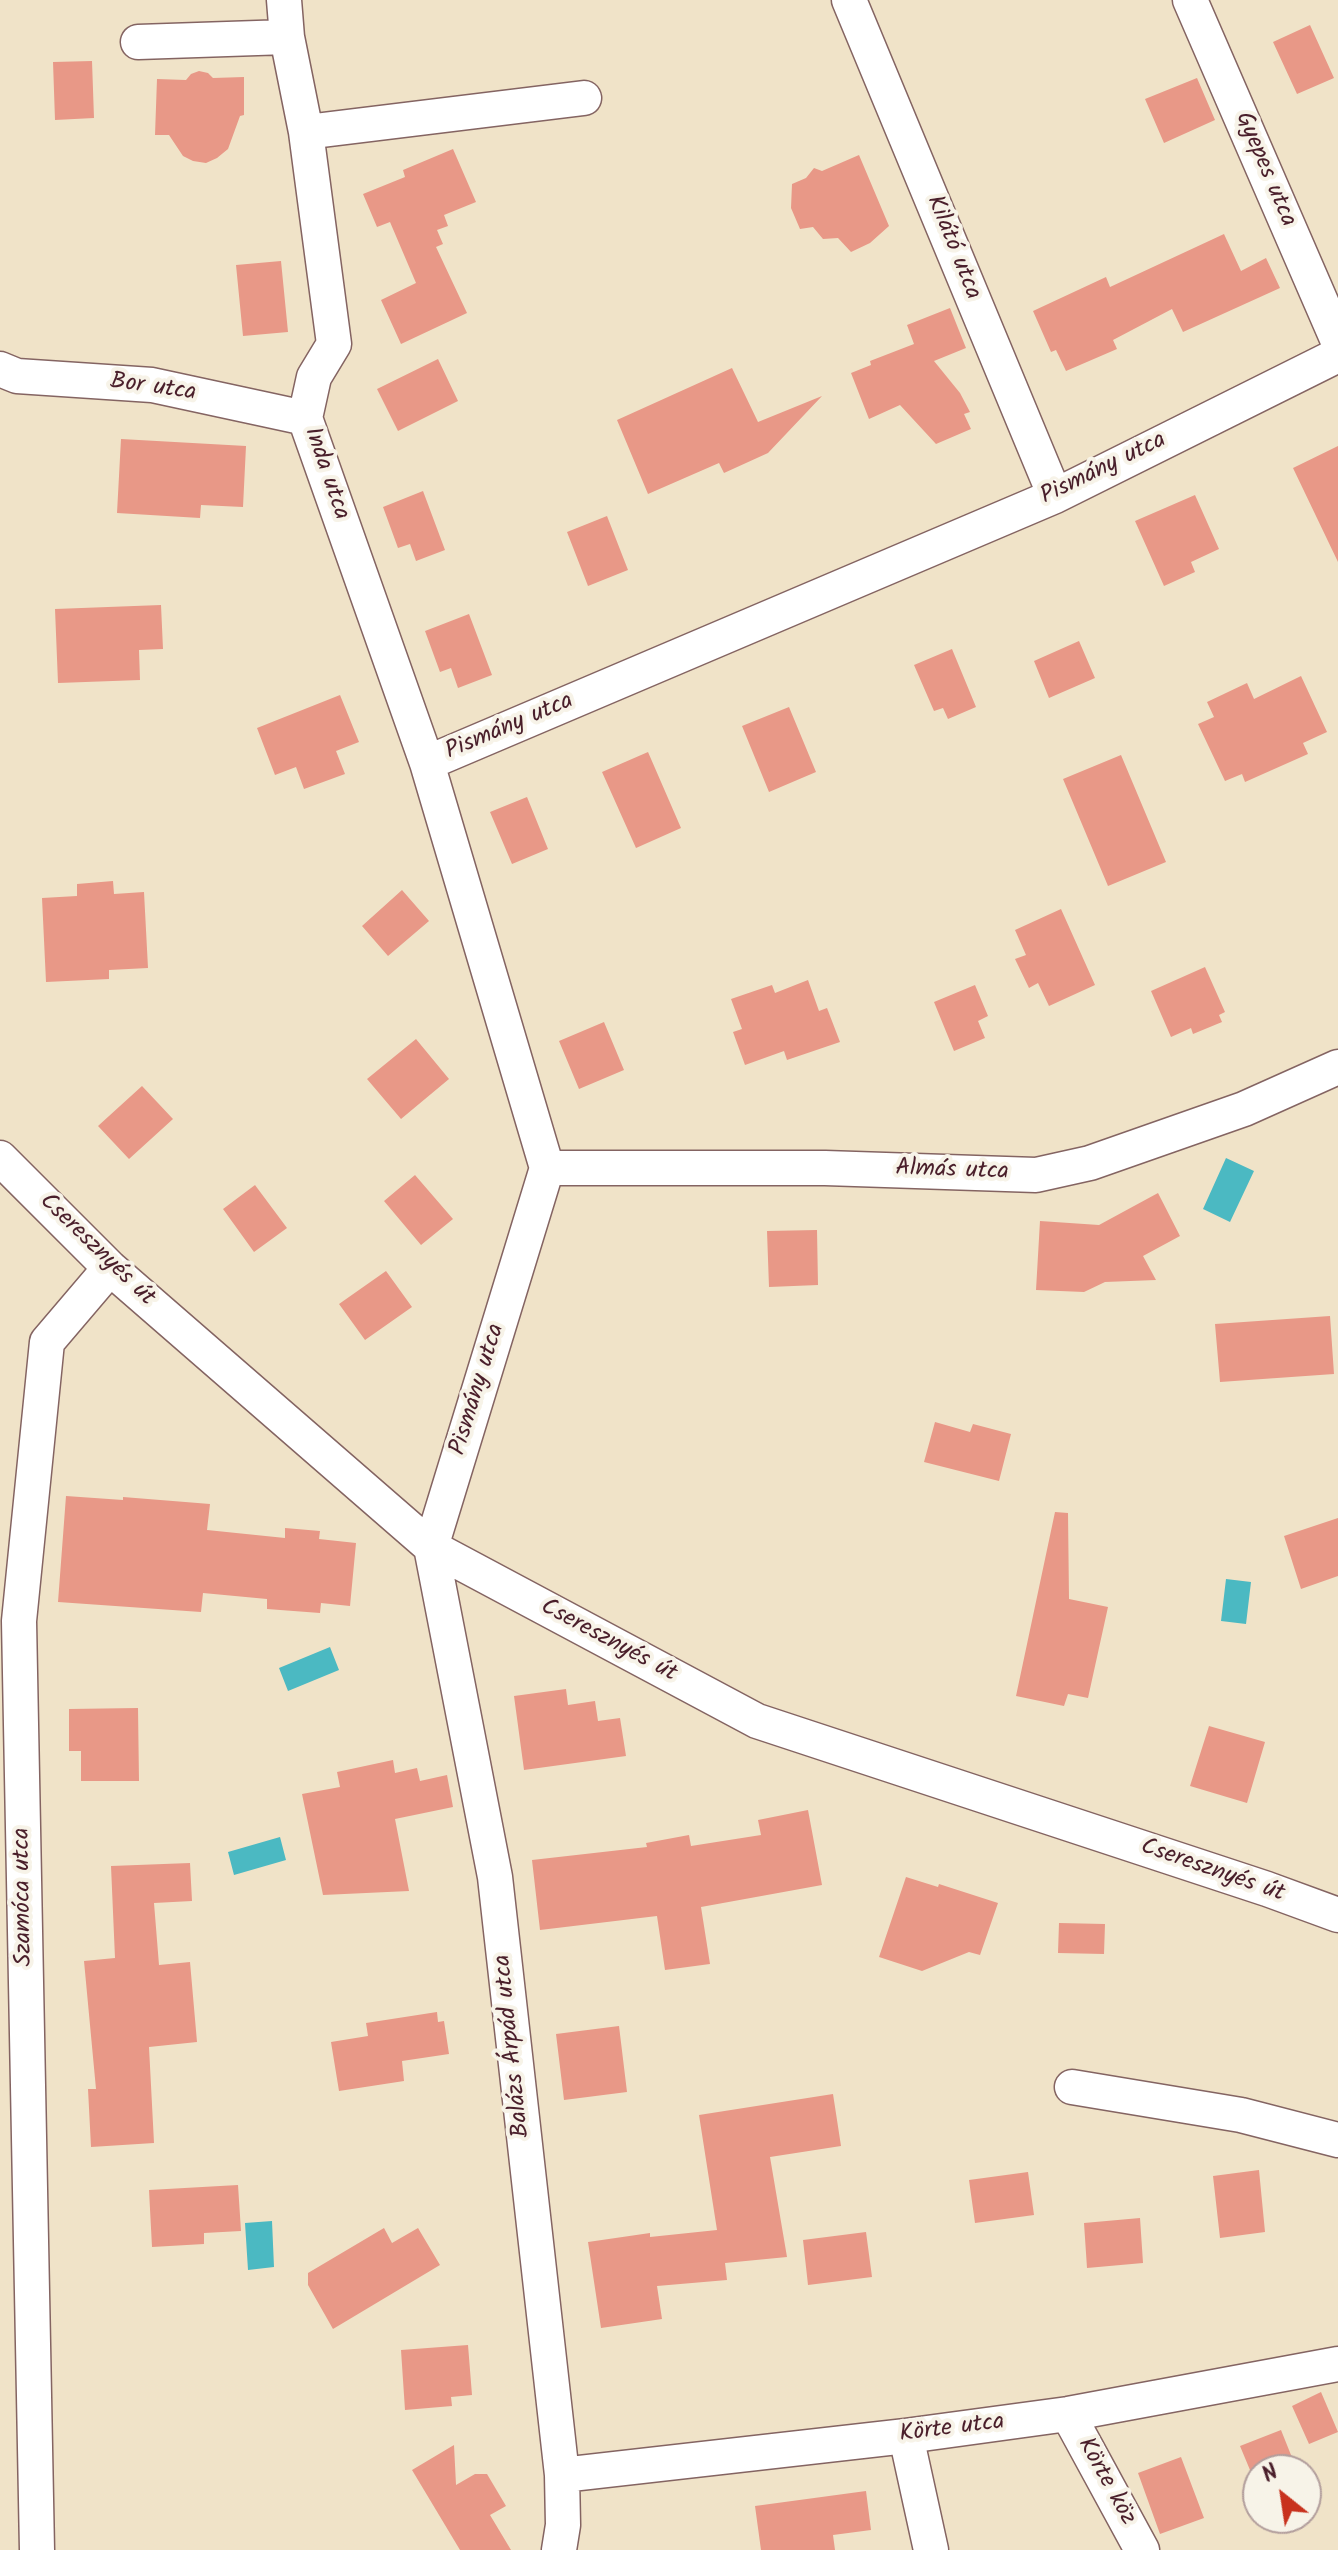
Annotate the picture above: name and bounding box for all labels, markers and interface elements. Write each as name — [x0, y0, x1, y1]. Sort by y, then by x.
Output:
street label: Gyepes utca — [1227, 108, 1301, 232]
street label: Kilátó utca — [918, 192, 986, 304]
street label: Bor utca — [108, 369, 198, 409]
street label: Inda utca — [296, 424, 354, 524]
street label: Pismány utca — [1037, 427, 1171, 513]
street label: Pismány utca — [442, 688, 578, 768]
street label: Almás utca — [895, 1156, 1009, 1188]
street label: Cseresznyés út — [32, 1189, 160, 1313]
street label: Pismány utca — [445, 1321, 513, 1459]
street label: Cseresznyés út — [535, 1594, 681, 1690]
street label: Szamóca utca — [9, 1827, 41, 1967]
street label: Cseresznyés út — [1136, 1834, 1288, 1910]
street label: Balázs Árpád utca — [490, 1953, 538, 2139]
street label: Körte utca — [898, 2409, 1006, 2451]
street label: Körte köz — [1069, 2433, 1141, 2531]
north arrow — [1242, 2454, 1322, 2534]
text: N — [1256, 2456, 1286, 2493]

